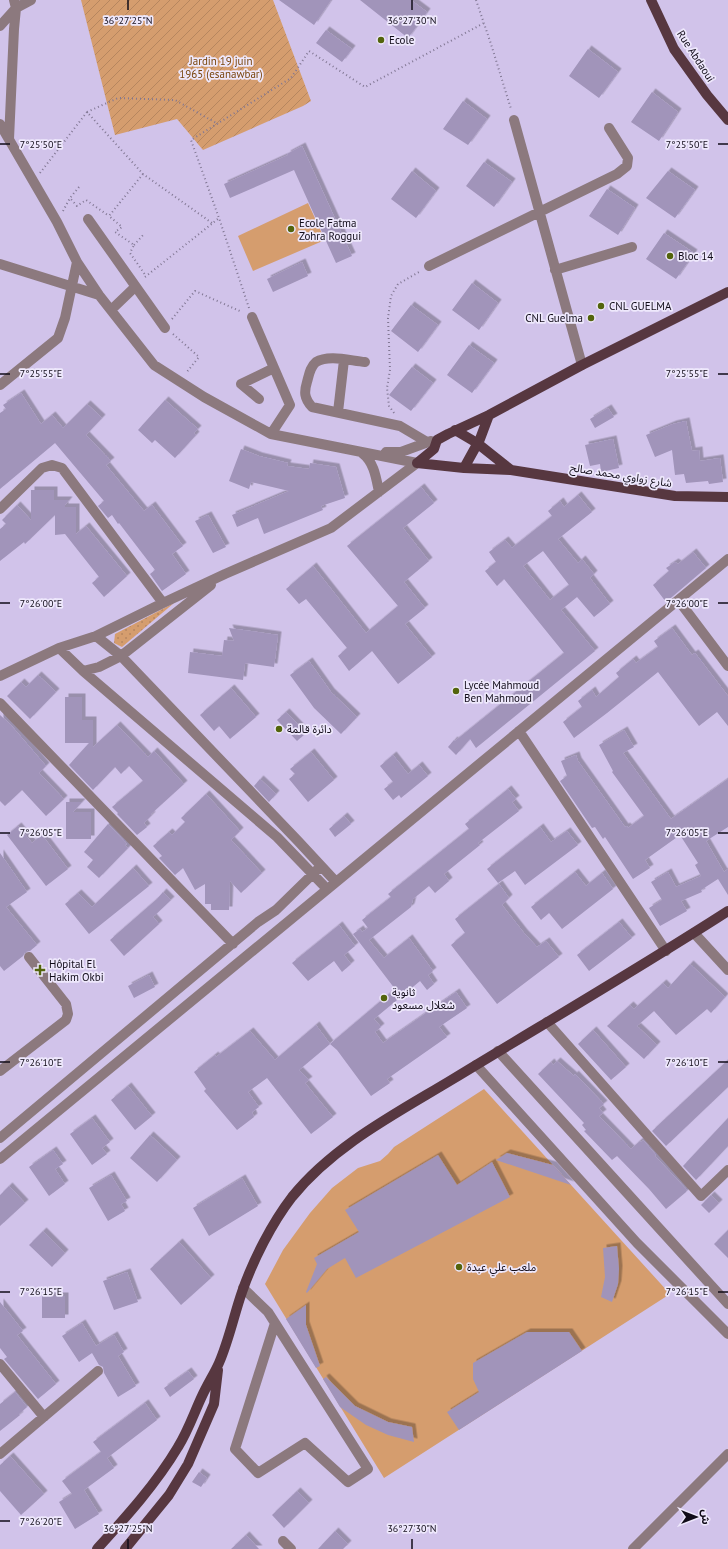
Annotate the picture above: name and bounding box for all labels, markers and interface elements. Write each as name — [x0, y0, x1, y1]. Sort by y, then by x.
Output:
text: 36°27'25"N — [103, 14, 153, 27]
text: 36°27'30"N — [387, 14, 437, 27]
street label: Rue Abdaoui — [674, 27, 718, 85]
place label: Ecole — [389, 33, 415, 47]
marker: Ecole — [376, 35, 386, 45]
park label: Jardin 19 juin 1965 (esanawbar) — [179, 54, 263, 81]
text: 7°25'50"E — [20, 138, 62, 151]
text: 7°25'50"E — [666, 138, 708, 151]
place label: Ecole Fatma Zohra Roggui — [299, 216, 361, 243]
marker: Ecole Fatma Zohra Roggui — [286, 224, 296, 234]
place label: Bloc 14 — [678, 249, 713, 263]
marker: Bloc 14 — [665, 251, 675, 261]
place label: CNL GUELMA — [609, 299, 672, 313]
marker: CNL GUELMA — [596, 301, 606, 311]
place label: CNL Guelma — [525, 311, 583, 325]
marker: CNL Guelma — [586, 313, 596, 323]
text: 7°25'55"E — [20, 367, 62, 380]
text: 7°25'55"E — [666, 367, 708, 380]
street label: شارع زواوي محمد صالح — [569, 460, 673, 493]
text: 7°26'00"E — [20, 597, 62, 610]
text: 7°26'00"E — [666, 597, 708, 610]
place label: Lycée Mahmoud Ben Mahmoud — [464, 678, 539, 705]
marker: Lycée Mahmoud Ben Mahmoud — [451, 686, 461, 696]
place label: دائرة قالمة — [287, 722, 332, 736]
marker: دائرة قالمة — [274, 724, 284, 734]
text: 7°26'05"E — [20, 826, 62, 839]
text: 7°26'05"E — [666, 826, 708, 839]
place label: Hôpital El Hakim Okbi — [49, 957, 104, 984]
marker: Hôpital El Hakim Okbi — [34, 964, 46, 976]
place label: ثانوية شعلال مسعود — [392, 985, 455, 1012]
marker: ثانوية شعلال مسعود — [379, 993, 389, 1003]
text: 7°26'10"E — [20, 1056, 62, 1069]
text: 7°26'10"E — [666, 1056, 708, 1069]
place label: ملعب علي عبدة — [467, 1260, 536, 1277]
marker: ملعب علي عبدة — [454, 1262, 464, 1272]
text: 7°26'15"E — [20, 1285, 62, 1298]
text: 7°26'15"E — [666, 1285, 708, 1298]
north arrow — [676, 1497, 716, 1537]
text: ش — [699, 1509, 713, 1525]
text: 7°26'20"E — [20, 1515, 62, 1528]
text: 36°27'25"N — [103, 1522, 153, 1535]
text: 36°27'30"N — [387, 1522, 437, 1535]

